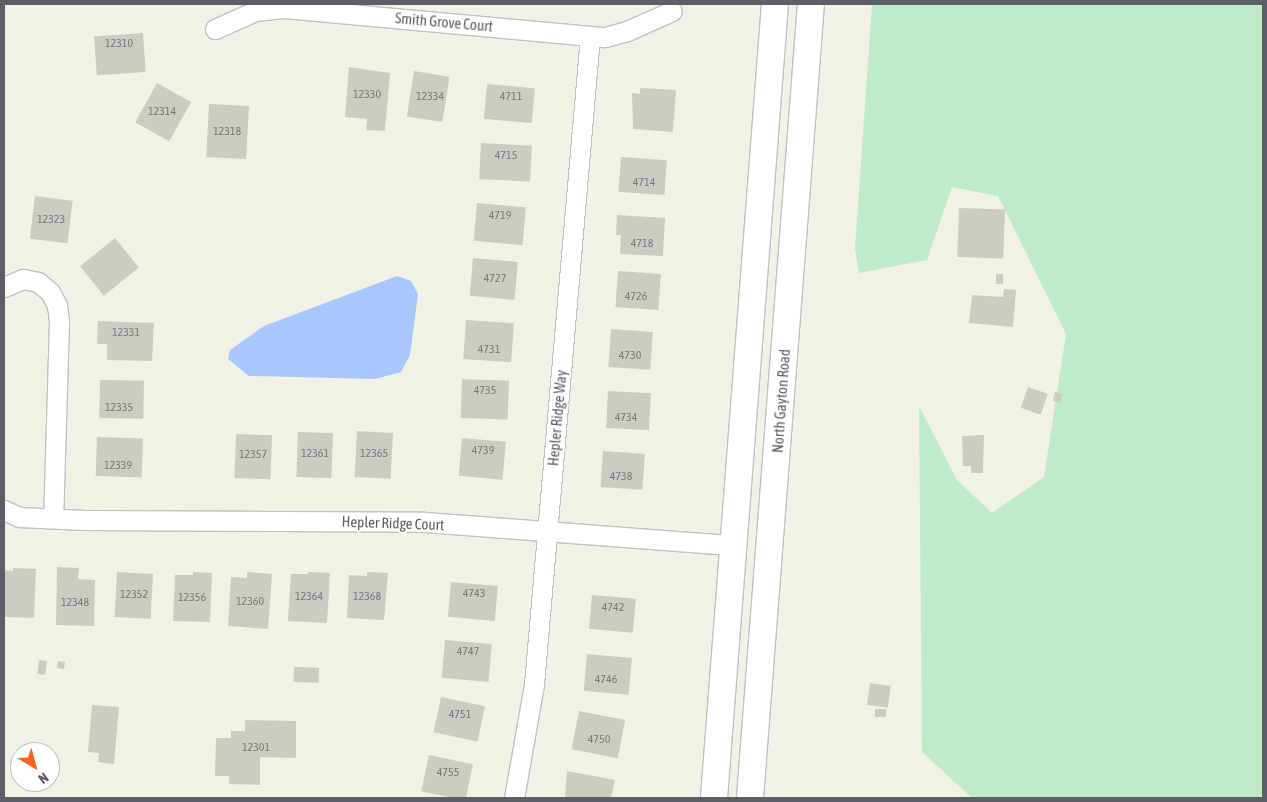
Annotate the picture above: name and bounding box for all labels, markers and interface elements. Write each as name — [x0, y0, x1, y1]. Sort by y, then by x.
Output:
street label: Smith Grove Court — [394, 9, 494, 35]
house number: 12310 — [105, 37, 133, 51]
house number: 12330 — [353, 88, 381, 102]
house number: 12334 — [416, 90, 444, 104]
house number: 4711 — [500, 90, 522, 104]
house number: 12314 — [148, 105, 176, 119]
house number: 12318 — [213, 125, 241, 139]
house number: 4715 — [495, 149, 517, 163]
house number: 4714 — [633, 176, 655, 190]
house number: 4719 — [489, 209, 511, 223]
house number: 12323 — [37, 213, 65, 227]
house number: 4718 — [631, 237, 653, 251]
house number: 4727 — [484, 272, 506, 286]
house number: 4726 — [625, 290, 647, 304]
house number: 12331 — [112, 326, 140, 340]
house number: 4731 — [478, 343, 500, 357]
street label: North Gayton Road — [768, 348, 794, 454]
house number: 4730 — [619, 349, 641, 363]
street label: Hepler Ridge Way — [544, 369, 570, 467]
house number: 4735 — [474, 384, 496, 398]
house number: 12335 — [105, 401, 133, 415]
house number: 4734 — [615, 411, 637, 425]
house number: 4739 — [472, 444, 494, 458]
house number: 12361 — [301, 447, 329, 461]
house number: 12365 — [360, 447, 388, 461]
house number: 12357 — [239, 448, 267, 462]
house number: 12339 — [104, 459, 132, 473]
house number: 4738 — [610, 470, 632, 484]
street label: Hepler Ridge Court — [341, 512, 445, 534]
house number: 4743 — [463, 587, 485, 601]
house number: 12352 — [120, 588, 148, 602]
house number: 12364 — [295, 590, 323, 604]
house number: 12368 — [353, 590, 381, 604]
house number: 12356 — [178, 591, 206, 605]
house number: 12360 — [236, 595, 264, 609]
house number: 12348 — [61, 596, 89, 610]
house number: 4742 — [602, 601, 624, 615]
house number: 4747 — [457, 645, 479, 659]
house number: 4746 — [595, 673, 617, 687]
house number: 4751 — [449, 708, 471, 722]
house number: 4750 — [588, 733, 610, 747]
house number: 12301 — [242, 741, 270, 755]
north arrow — [10, 742, 60, 792]
house number: 4755 — [437, 766, 459, 780]
text: N — [35, 769, 52, 787]

